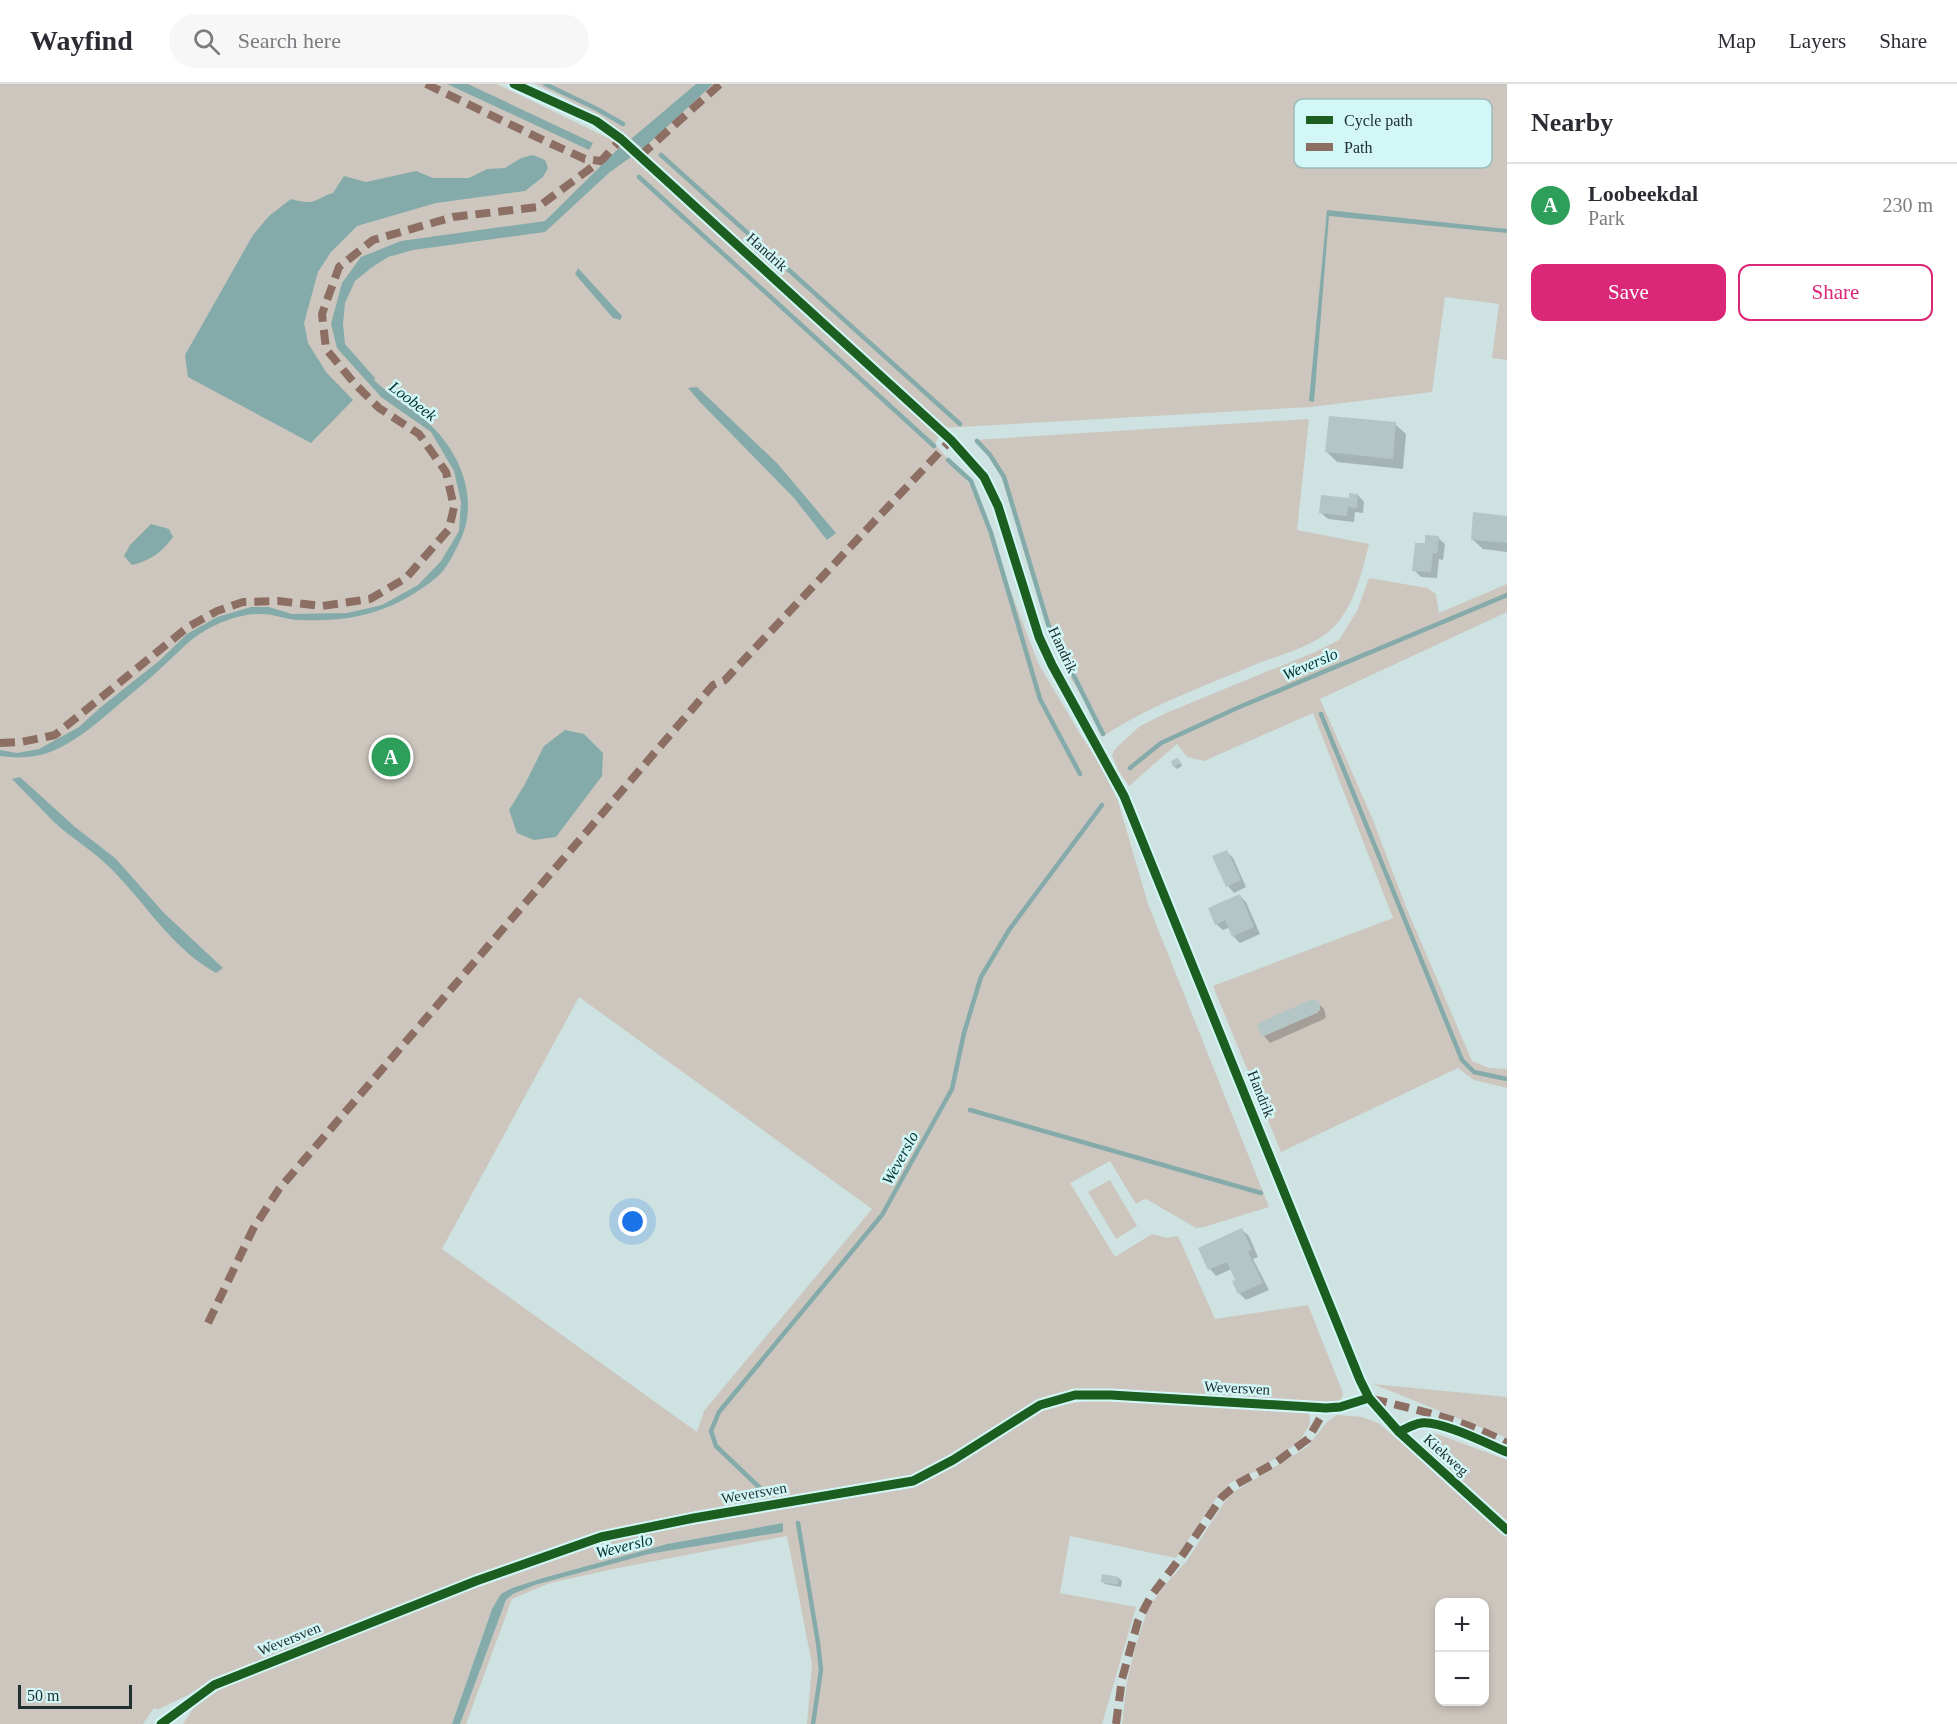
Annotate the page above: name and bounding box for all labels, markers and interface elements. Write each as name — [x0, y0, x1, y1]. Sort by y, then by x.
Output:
search box — [169, 14, 589, 68]
text: Wayfind — [30, 25, 133, 56]
icon: search — [190, 25, 223, 58]
text: Search here — [238, 28, 341, 53]
text: Map — [1718, 29, 1756, 53]
text: Layers — [1789, 29, 1846, 53]
text: Share — [1879, 29, 1927, 53]
legend — [1294, 99, 1492, 168]
text: Nearby — [1531, 108, 1613, 137]
text: Cycle path — [1344, 112, 1413, 130]
text: Path — [1344, 139, 1372, 156]
text: Loobeekdal — [1588, 181, 1698, 206]
text: A — [1543, 194, 1558, 216]
text: 230 m — [1882, 194, 1933, 216]
text: Park — [1588, 207, 1625, 229]
street label: Handrik — [743, 230, 791, 275]
button: Save — [1531, 264, 1726, 321]
button: Share — [1738, 264, 1933, 321]
water label: Loobeek — [385, 377, 440, 425]
street label: Handrik — [1045, 624, 1081, 676]
water label: Weverslo — [1280, 645, 1340, 683]
pin: A — [372, 734, 410, 780]
street label: Handrik — [1244, 1068, 1278, 1120]
water label: Weverslo — [878, 1128, 922, 1188]
your location — [618, 1207, 647, 1236]
street label: Weversven — [1203, 1378, 1271, 1398]
street label: Kiekweg — [1421, 1431, 1472, 1479]
street label: Weversven — [720, 1479, 789, 1507]
water label: Weverslo — [594, 1531, 654, 1561]
map controls — [1435, 1598, 1489, 1706]
button: + — [1435, 1598, 1489, 1652]
street label: Weversven — [255, 1619, 323, 1659]
button: − — [1435, 1652, 1489, 1706]
scale bar — [18, 1682, 132, 1710]
text: 50 m — [27, 1687, 59, 1704]

